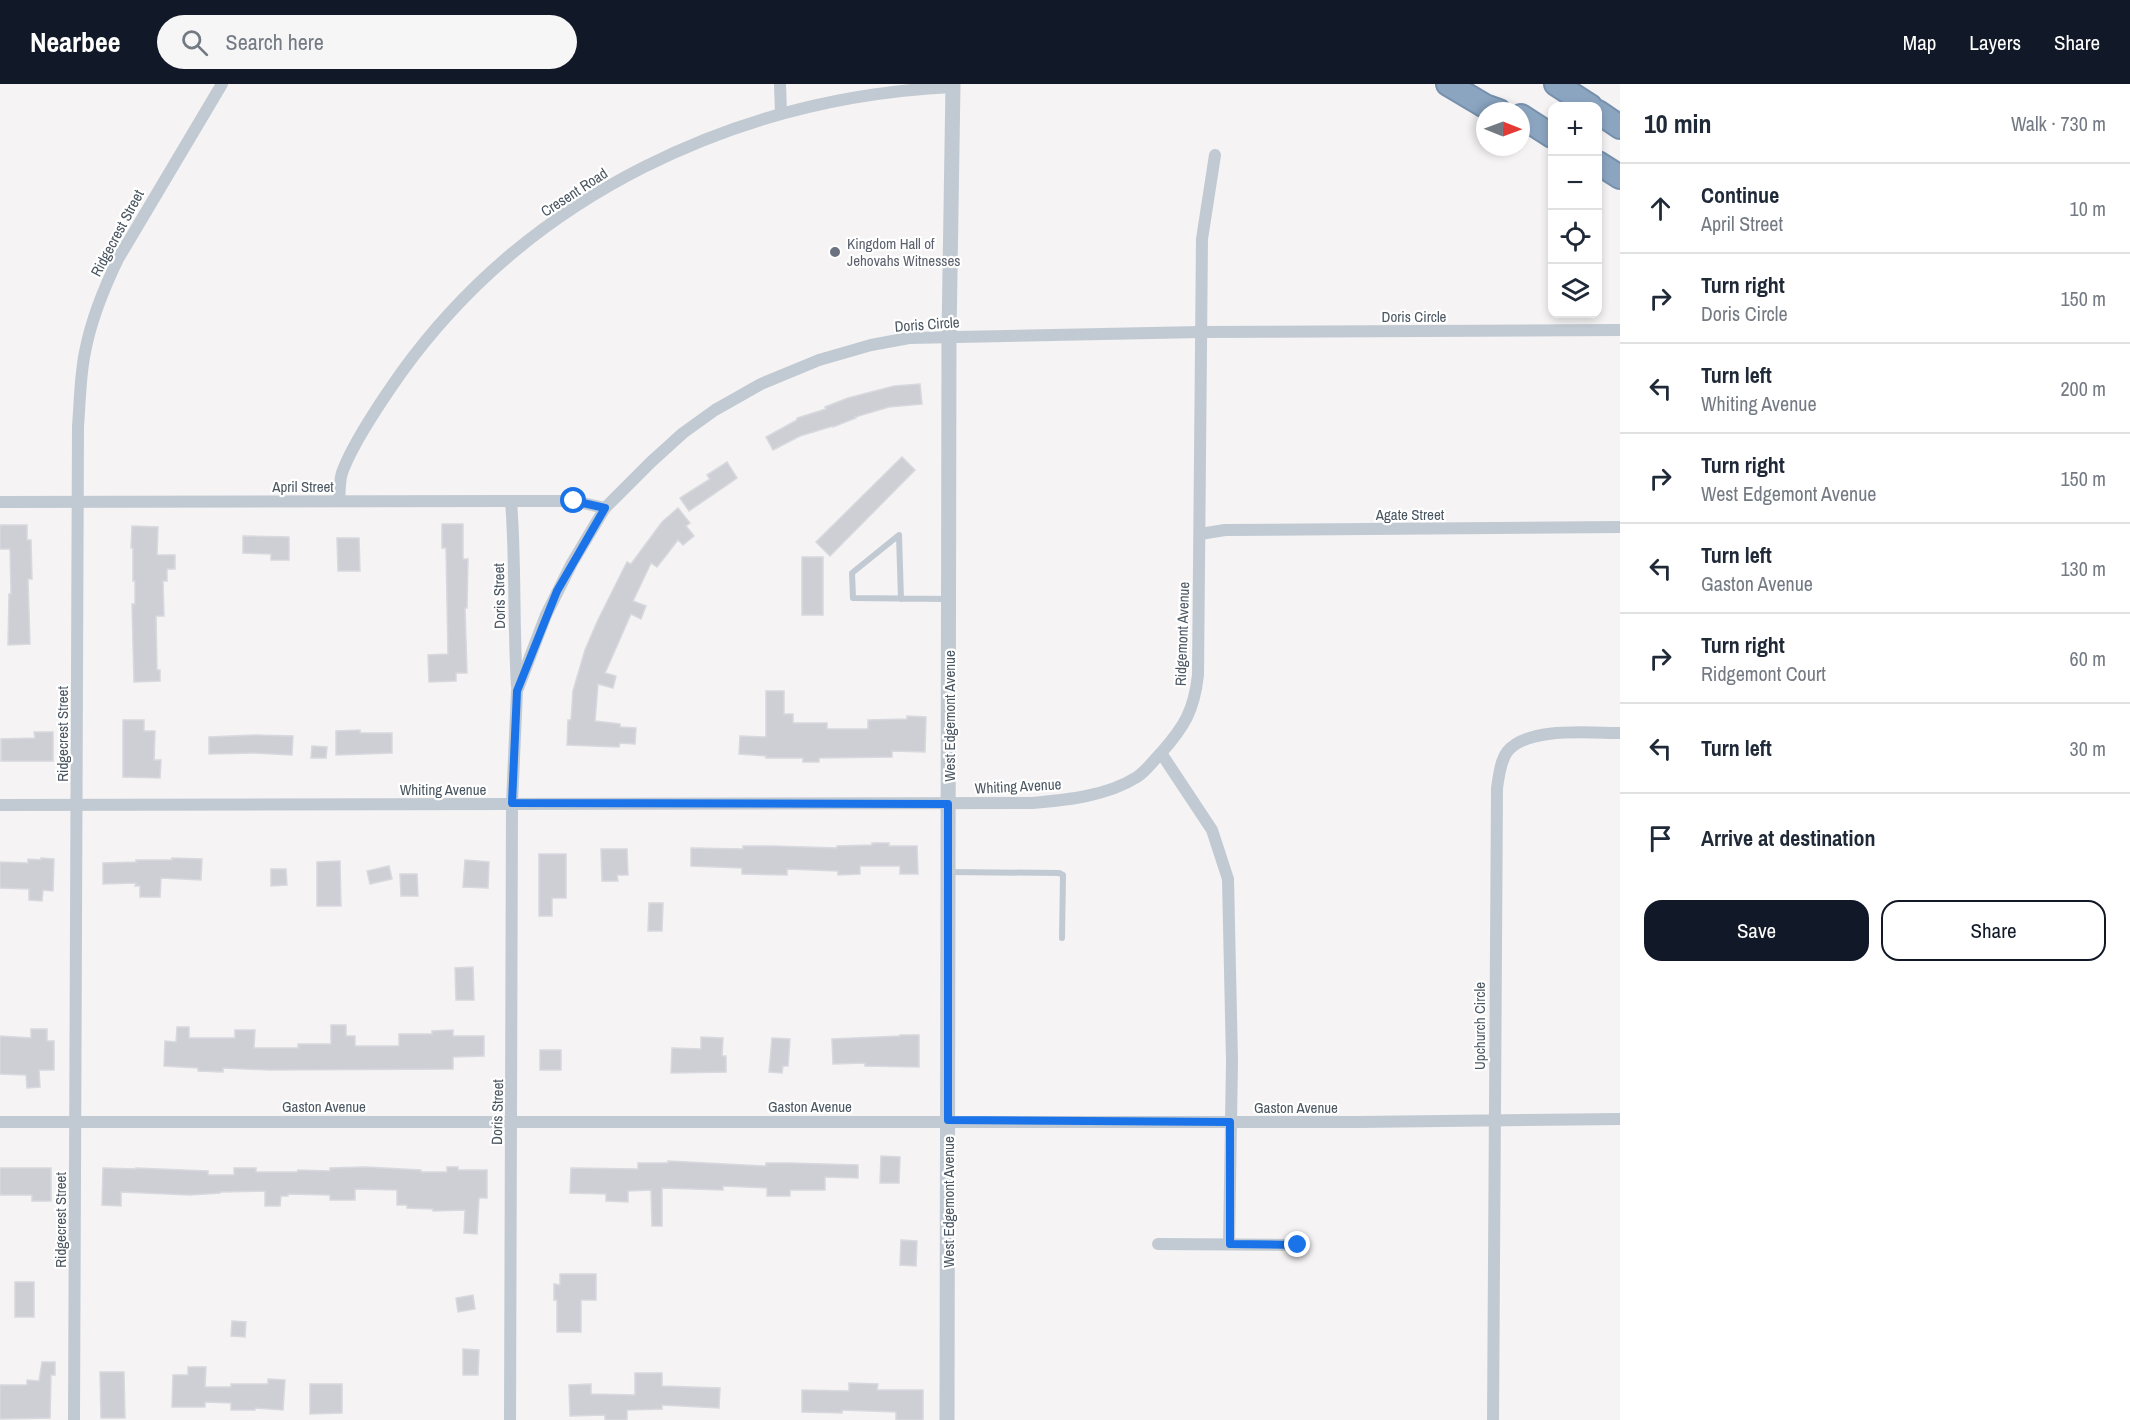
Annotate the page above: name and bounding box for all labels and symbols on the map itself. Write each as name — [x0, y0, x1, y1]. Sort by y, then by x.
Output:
north arrow — [1476, 102, 1530, 156]
street label: Cresent Road — [536, 163, 612, 221]
street label: Ridgecrest Street — [85, 185, 149, 280]
place label: Kingdom Hall of Jehovahs Witnesses — [847, 233, 961, 271]
marker: Kingdom Hall of Jehovahs Witnesses — [828, 245, 842, 259]
street label: Doris Circle — [1382, 306, 1447, 327]
street label: Doris Circle — [894, 311, 960, 337]
street label: April Street — [271, 476, 334, 497]
route start — [560, 487, 586, 513]
street label: Agate Street — [1375, 504, 1445, 525]
street label: Doris Street — [488, 562, 510, 629]
street label: Ridgemont Avenue — [1170, 581, 1194, 687]
street label: West Edgemont Avenue — [939, 650, 960, 782]
street label: Ridgecrest Street — [52, 686, 73, 782]
street label: Whiting Avenue — [974, 773, 1062, 799]
street label: Whiting Avenue — [400, 779, 486, 800]
street label: Upchurch Circle — [1469, 982, 1490, 1070]
street label: Doris Street — [486, 1078, 508, 1145]
street label: Gaston Avenue — [282, 1096, 366, 1117]
street label: Gaston Avenue — [768, 1096, 852, 1117]
street label: Gaston Avenue — [1254, 1097, 1338, 1118]
street label: West Edgemont Avenue — [938, 1136, 959, 1268]
street label: Ridgecrest Street — [50, 1172, 71, 1268]
route end — [1284, 1231, 1310, 1257]

